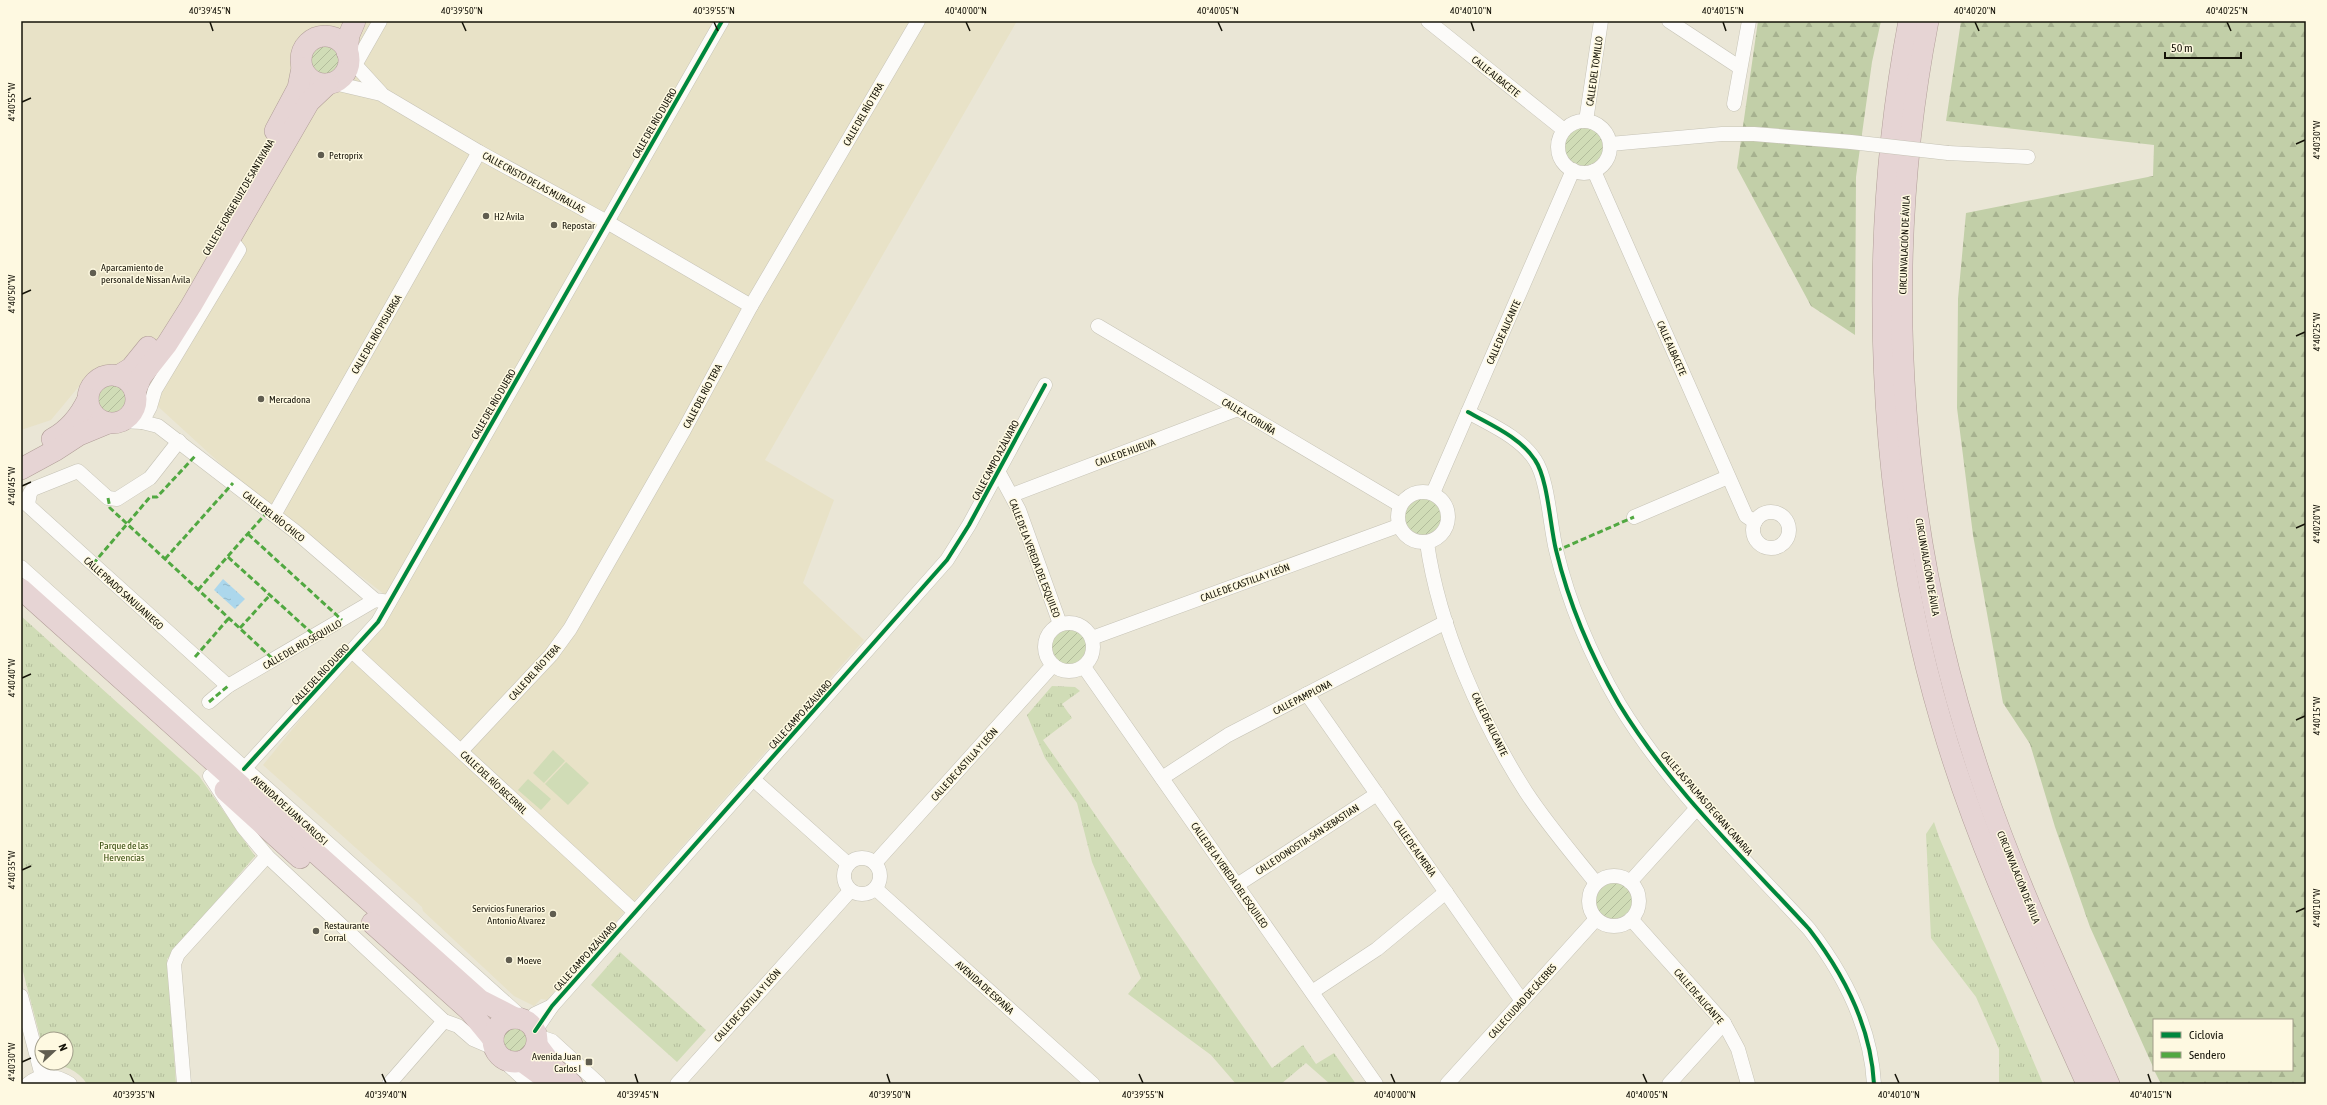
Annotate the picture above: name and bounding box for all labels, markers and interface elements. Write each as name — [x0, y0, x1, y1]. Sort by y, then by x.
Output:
text: 40°39'45"N — [189, 5, 231, 16]
text: 40°39'50"N — [441, 5, 483, 16]
text: 40°39'55"N — [693, 5, 735, 16]
text: 40°40'00"N — [945, 5, 987, 16]
text: 40°40'05"N — [1197, 5, 1239, 16]
text: 40°40'10"N — [1450, 5, 1492, 16]
text: 40°40'15"N — [1702, 5, 1744, 16]
text: 40°40'20"N — [1954, 5, 1996, 16]
text: 40°40'25"N — [2206, 5, 2248, 16]
scale bar — [2165, 34, 2241, 60]
street label: CALLE DEL TOMILLO — [1584, 35, 1605, 107]
text: 50 m — [2171, 41, 2193, 55]
street label: CALLE ALBACETE — [1469, 54, 1522, 100]
street label: CALLE DEL RÍO TERA — [841, 81, 886, 148]
text: 4°40'55"W — [6, 82, 17, 121]
street label: CALLE DEL RÍO DUERO — [630, 86, 679, 160]
text: 4°40'30"W — [2311, 120, 2322, 159]
street label: CALLE DE JORGE RUIZ DE SANTAYANA — [201, 137, 276, 257]
marker: Petroprix — [316, 150, 326, 160]
place label: Petroprix — [329, 150, 363, 161]
street label: CALLE CRISTO DE LAS MURALLAS — [481, 150, 587, 215]
street label: CIRCUNVALACIÓN DE ÁVILA — [1897, 195, 1912, 295]
marker: H2 Ávila — [481, 211, 491, 221]
place label: H2 Ávila — [494, 211, 525, 222]
marker: Repostar — [549, 220, 559, 230]
place label: Repostar — [562, 220, 596, 231]
place label: Aparcamiento de personal de Nissan Ávila — [101, 262, 191, 285]
marker: Aparcamiento de personal de Nissan Ávila — [88, 268, 98, 278]
text: 4°40'50"W — [6, 274, 17, 313]
street label: CALLE DEL RÍO PISUERGA — [349, 293, 404, 376]
street label: CALLE DE ALICANTE — [1484, 298, 1523, 366]
text: 4°40'25"W — [2311, 312, 2322, 351]
street label: CALLE ALBACETE — [1655, 319, 1689, 378]
street label: CALLE DEL RÍO TERA — [681, 362, 724, 430]
street label: CALLE DEL RÍO DUERO — [469, 367, 518, 441]
marker: Mercadona — [256, 394, 266, 404]
place label: Mercadona — [269, 394, 311, 405]
street label: CALLE A CORUÑA — [1220, 396, 1278, 437]
street label: CALLE CAMPO AZÁLVARO — [970, 418, 1021, 502]
street label: CALLE DE HUELVA — [1094, 437, 1157, 468]
text: 4°40'45"W — [6, 466, 17, 505]
street label: CALLE DEL RÍO CHICO — [241, 489, 307, 544]
street label: CALLE DE LA VEREDA DEL ESQUILEO — [1007, 497, 1062, 619]
text: 4°40'20"W — [2311, 504, 2322, 543]
street label: CIRCUNVALACIÓN DE ÁVILA — [1914, 517, 1942, 617]
street label: CALLE PRADO SANJUANIEGO — [82, 555, 166, 632]
street label: CALLE DE CASTILLA Y LEÓN — [1199, 561, 1291, 604]
street label: CALLE DEL RÍO SEQUILLO — [261, 617, 344, 671]
street label: CALLE DEL RÍO DUERO — [289, 642, 351, 707]
street label: CALLE DEL RÍO TERA — [506, 642, 562, 702]
text: 4°40'40"W — [6, 658, 17, 697]
street label: CALLE CAMPO AZÁLVARO — [767, 677, 834, 751]
street label: CALLE PAMPLONA — [1271, 678, 1333, 717]
street label: CALLE DE ALICANTE — [1469, 691, 1510, 758]
text: 4°40'15"W — [2311, 696, 2322, 735]
street label: CALLE DE CASTILLA Y LEÓN — [929, 726, 1000, 803]
street label: CALLE DEL RÍO BECERRIL — [458, 749, 529, 816]
street label: CALLE LAS PALMAS DE GRAN CANARIA — [1659, 749, 1755, 858]
street label: AVENIDA DE JUAN CARLOS I — [249, 773, 330, 847]
street label: CALLE DONOSTIA-SAN SEBASTIAN — [1254, 802, 1361, 877]
street label: CALLE DE ALMERÍA — [1391, 818, 1438, 879]
street label: CALLE DE LA VEREDA DEL ESQUILEO — [1189, 820, 1270, 930]
street label: CIRCUNVALACIÓN DE ÁVILA — [1995, 829, 2042, 925]
park label: Parque de las Hervencias — [99, 840, 149, 863]
text: 4°40'35"W — [6, 850, 17, 889]
text: 4°40'10"W — [2311, 888, 2322, 927]
place label: Servicios Funerarios Antonio Álvarez — [472, 903, 545, 926]
marker: Servicios Funerarios Antonio Álvarez — [548, 909, 558, 919]
street label: CALLE CAMPO AZÁLVARO — [552, 919, 619, 993]
place label: Restaurante Corral — [324, 920, 369, 943]
marker: Restaurante Corral — [311, 926, 321, 936]
marker: Moeve — [504, 955, 514, 965]
place label: Moeve — [517, 955, 542, 966]
street label: AVENIDA DE ESPAÑA — [953, 959, 1016, 1016]
street label: CALLE CIUDAD DE CÁCERES — [1486, 962, 1559, 1041]
street label: CALLE DE CASTILLA Y LEÓN — [712, 967, 783, 1044]
street label: CALLE DE ALICANTE — [1672, 967, 1726, 1027]
legend — [2153, 1019, 2293, 1071]
text: Ciclovía — [2189, 1028, 2223, 1042]
north arrow — [34, 1031, 74, 1071]
text: 4°40'30"W — [6, 1042, 17, 1081]
text: N — [56, 1042, 70, 1053]
text: Sendero — [2189, 1048, 2226, 1062]
place label: Avenida Juan Carlos I — [532, 1051, 581, 1074]
marker: Avenida Juan Carlos I — [584, 1057, 594, 1067]
text: 40°39'35"N — [113, 1089, 155, 1100]
text: 40°39'40"N — [365, 1089, 407, 1100]
text: 40°39'45"N — [617, 1089, 659, 1100]
text: 40°39'50"N — [869, 1089, 911, 1100]
text: 40°39'55"N — [1122, 1089, 1164, 1100]
text: 40°40'00"N — [1374, 1089, 1416, 1100]
text: 40°40'05"N — [1626, 1089, 1668, 1100]
text: 40°40'10"N — [1878, 1089, 1920, 1100]
text: 40°40'15"N — [2130, 1089, 2172, 1100]

